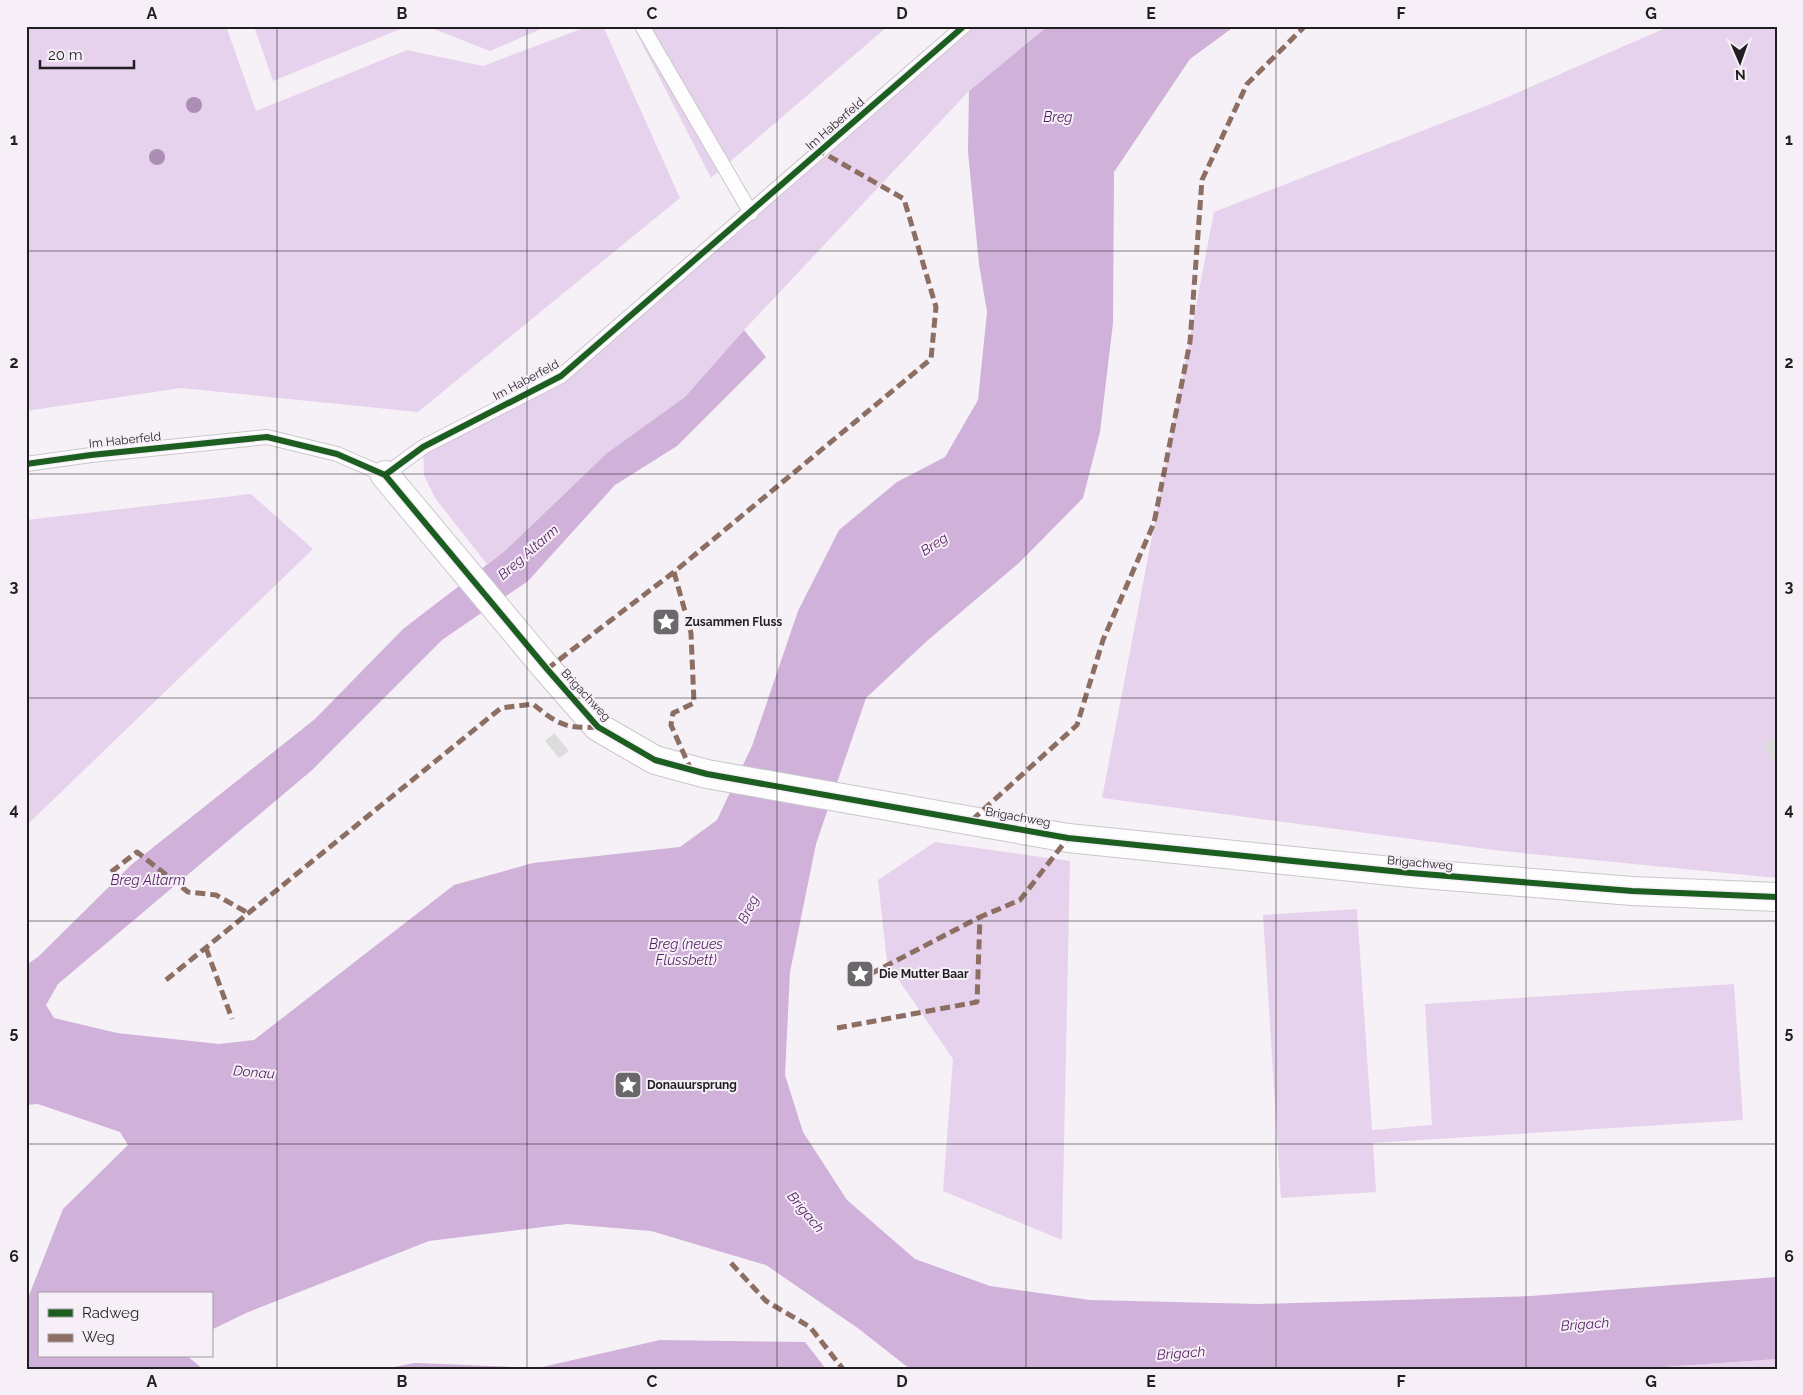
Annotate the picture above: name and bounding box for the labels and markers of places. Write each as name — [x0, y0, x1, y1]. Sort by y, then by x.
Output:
place icon: Zusammen Fluss — [651, 607, 681, 637]
place label: Zusammen Fluss — [685, 615, 782, 629]
place icon: Die Mutter Baar — [845, 959, 875, 989]
place label: Die Mutter Baar — [879, 967, 969, 981]
place icon: Donauursprung — [613, 1070, 643, 1100]
place label: Donauursprung — [647, 1078, 737, 1092]

